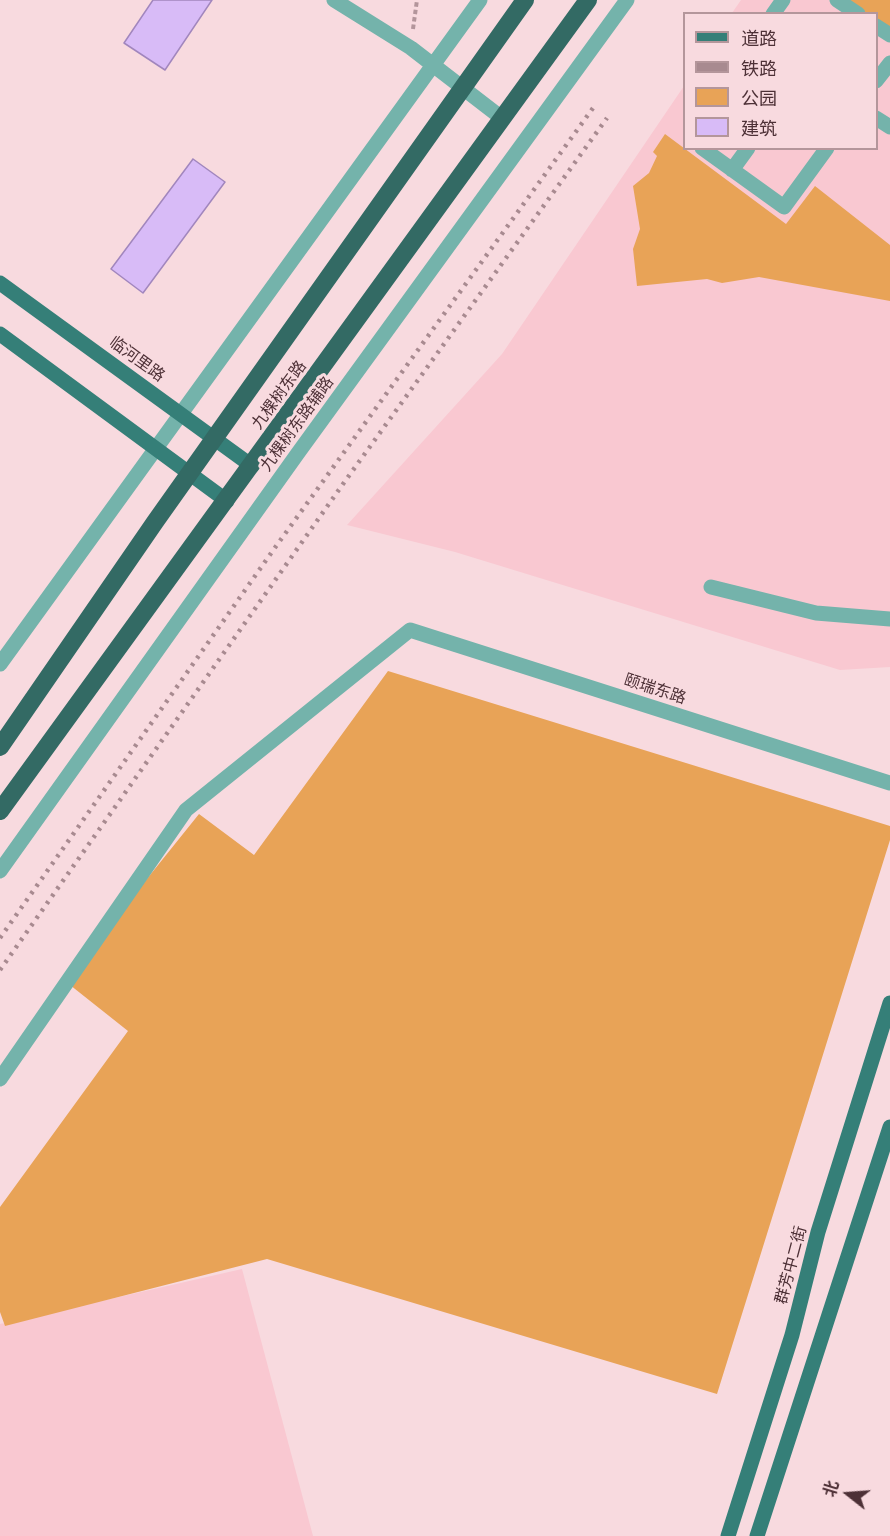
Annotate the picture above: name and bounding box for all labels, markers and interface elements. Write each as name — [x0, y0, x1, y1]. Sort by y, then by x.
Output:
legend — [683, 12, 878, 150]
text: 道路 — [741, 27, 777, 49]
text: 铁路 — [741, 57, 777, 79]
text: 公园 — [741, 87, 777, 109]
text: 建筑 — [741, 117, 777, 139]
street label: 临河里路 — [105, 332, 169, 386]
street label: 九棵树东路 — [248, 357, 310, 433]
street label: 九棵树东路辅路 — [256, 373, 338, 475]
street label: 颐瑞东路 — [622, 670, 688, 708]
street label: 群芳中二街 — [771, 1224, 811, 1306]
north arrow — [818, 1464, 878, 1524]
text: 北 — [819, 1478, 843, 1499]

